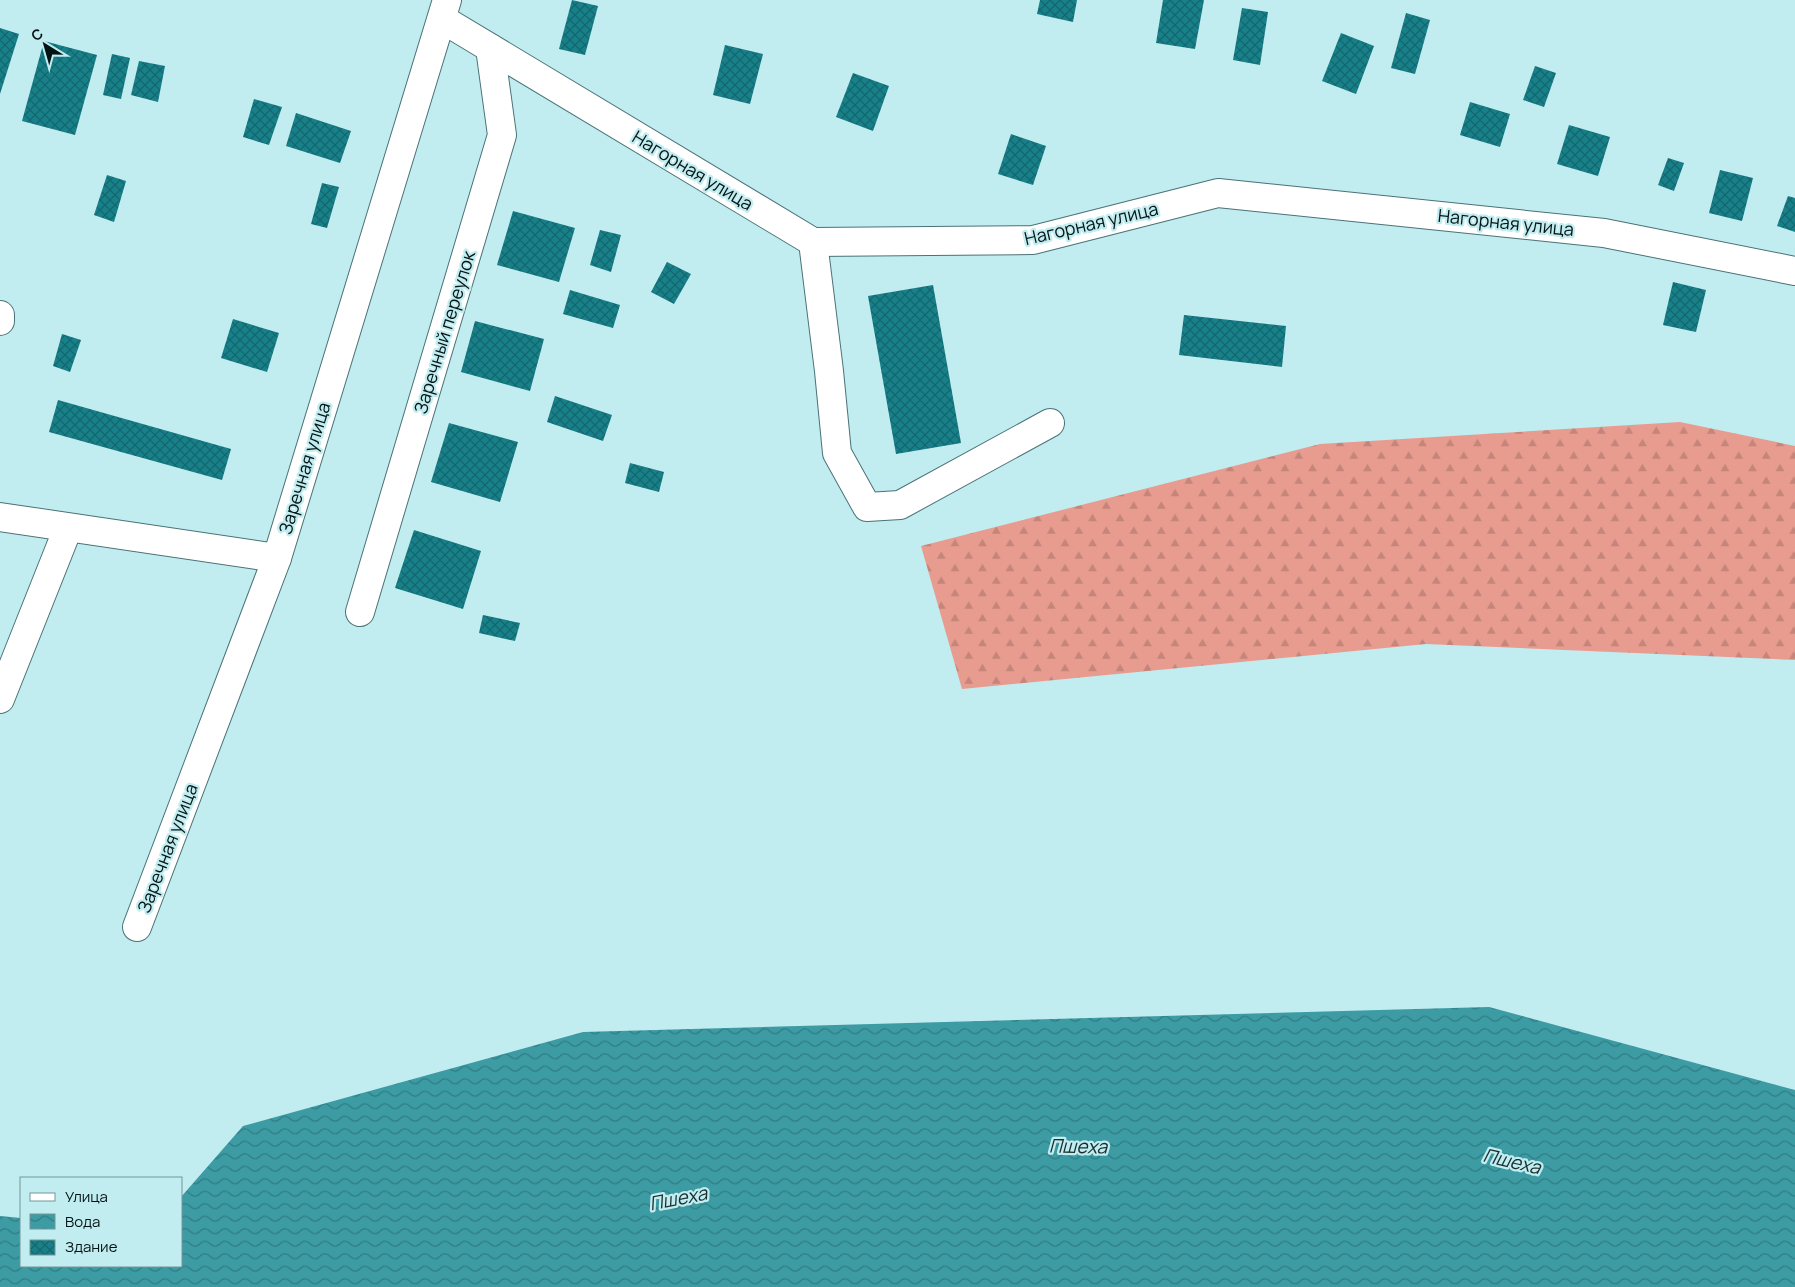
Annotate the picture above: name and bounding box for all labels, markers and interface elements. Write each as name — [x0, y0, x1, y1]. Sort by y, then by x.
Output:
north arrow — [20, 20, 70, 70]
text: С — [27, 24, 47, 45]
street label: Нагорная улица — [628, 124, 758, 216]
street label: Нагорная улица — [1022, 196, 1160, 250]
street label: Нагорная улица — [1437, 203, 1575, 241]
street label: Заречный переулок — [408, 247, 481, 416]
street label: Заречная улица — [273, 399, 335, 537]
street label: Заречная улица — [131, 780, 203, 916]
water label: Пшеха — [1049, 1132, 1109, 1160]
water label: Пшеха — [1481, 1142, 1545, 1181]
legend — [20, 1177, 182, 1267]
water label: Пшеха — [647, 1179, 711, 1216]
text: Улица — [65, 1186, 108, 1207]
text: Вода — [65, 1211, 100, 1232]
text: Здание — [65, 1236, 118, 1257]

